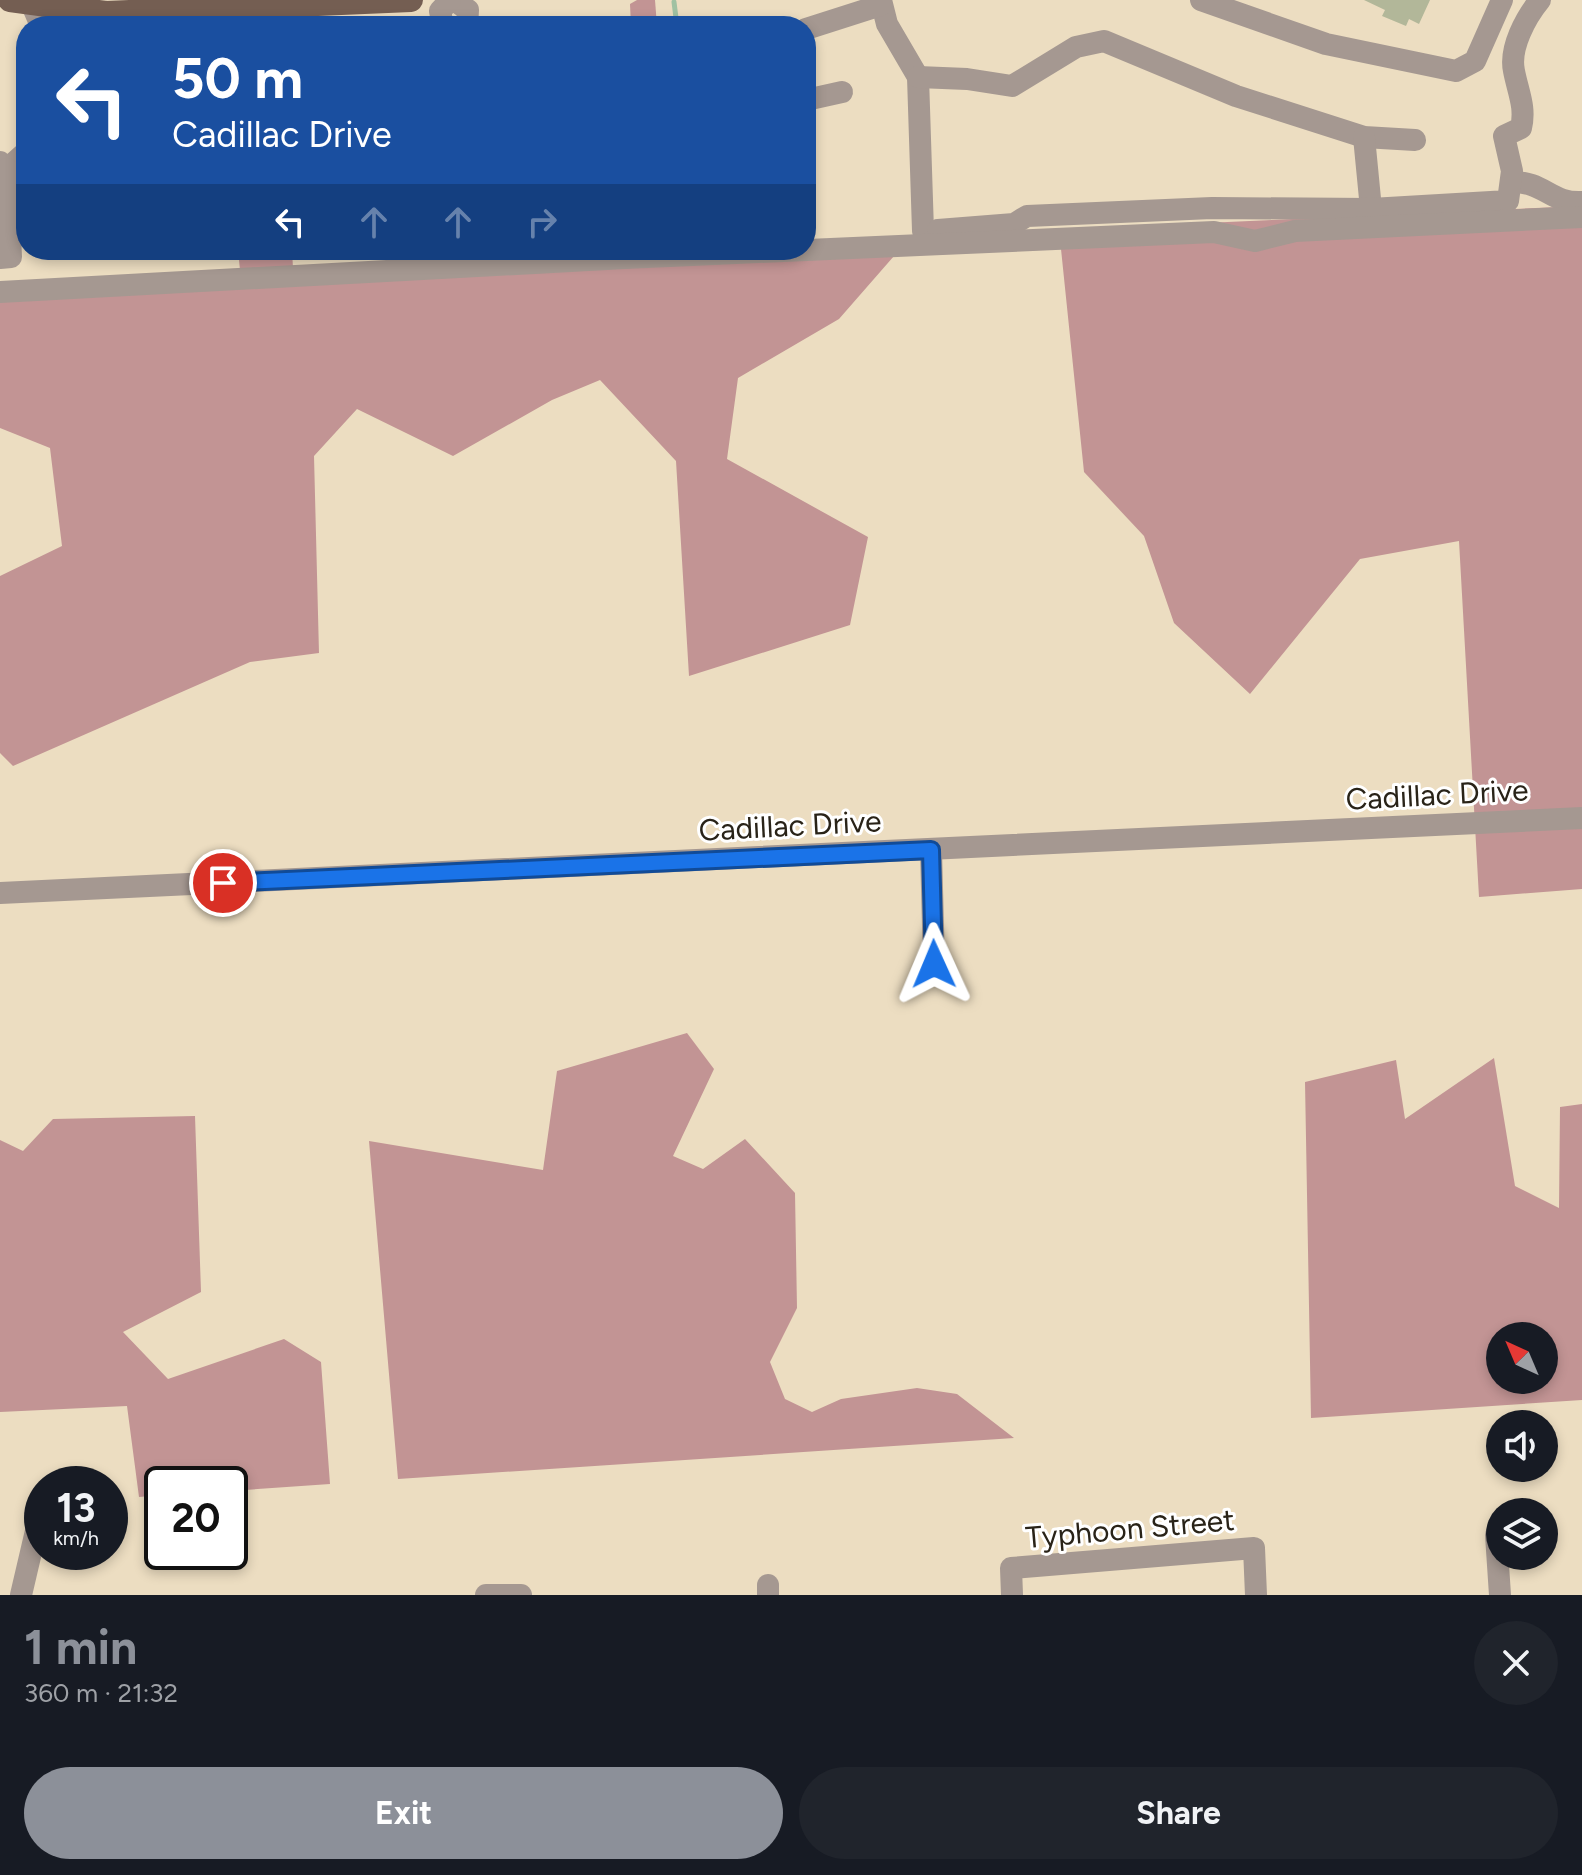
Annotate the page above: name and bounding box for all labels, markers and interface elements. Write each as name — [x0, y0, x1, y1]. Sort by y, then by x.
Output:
text: 50 m — [172, 45, 303, 112]
icon: left — [40, 48, 144, 152]
text: Cadillac Drive — [172, 113, 392, 156]
icon: left — [268, 200, 312, 244]
icon: ahead — [352, 200, 396, 244]
icon: ahead — [436, 200, 480, 244]
icon: right — [520, 200, 564, 244]
street label: Cadillac Drive — [1345, 771, 1529, 818]
street label: Cadillac Drive — [698, 802, 882, 849]
pin — [189, 849, 257, 917]
icon: arrive — [201, 861, 245, 905]
position arrow — [892, 922, 976, 1006]
north arrow — [1486, 1322, 1558, 1394]
map controls — [1486, 1322, 1558, 1570]
button: sound — [1486, 1410, 1558, 1482]
speed limit sign: 20 — [144, 1466, 248, 1570]
text: 13 — [56, 1484, 96, 1532]
button: layers — [1486, 1498, 1558, 1570]
street label: Typhoon Street — [1024, 1501, 1236, 1556]
text: km/h — [53, 1526, 99, 1550]
text: 1 min — [24, 1618, 137, 1676]
button: close — [1474, 1621, 1558, 1705]
text: 360 m · 21:32 — [24, 1677, 178, 1709]
button: Exit — [24, 1767, 783, 1859]
button: Share — [799, 1767, 1558, 1859]

